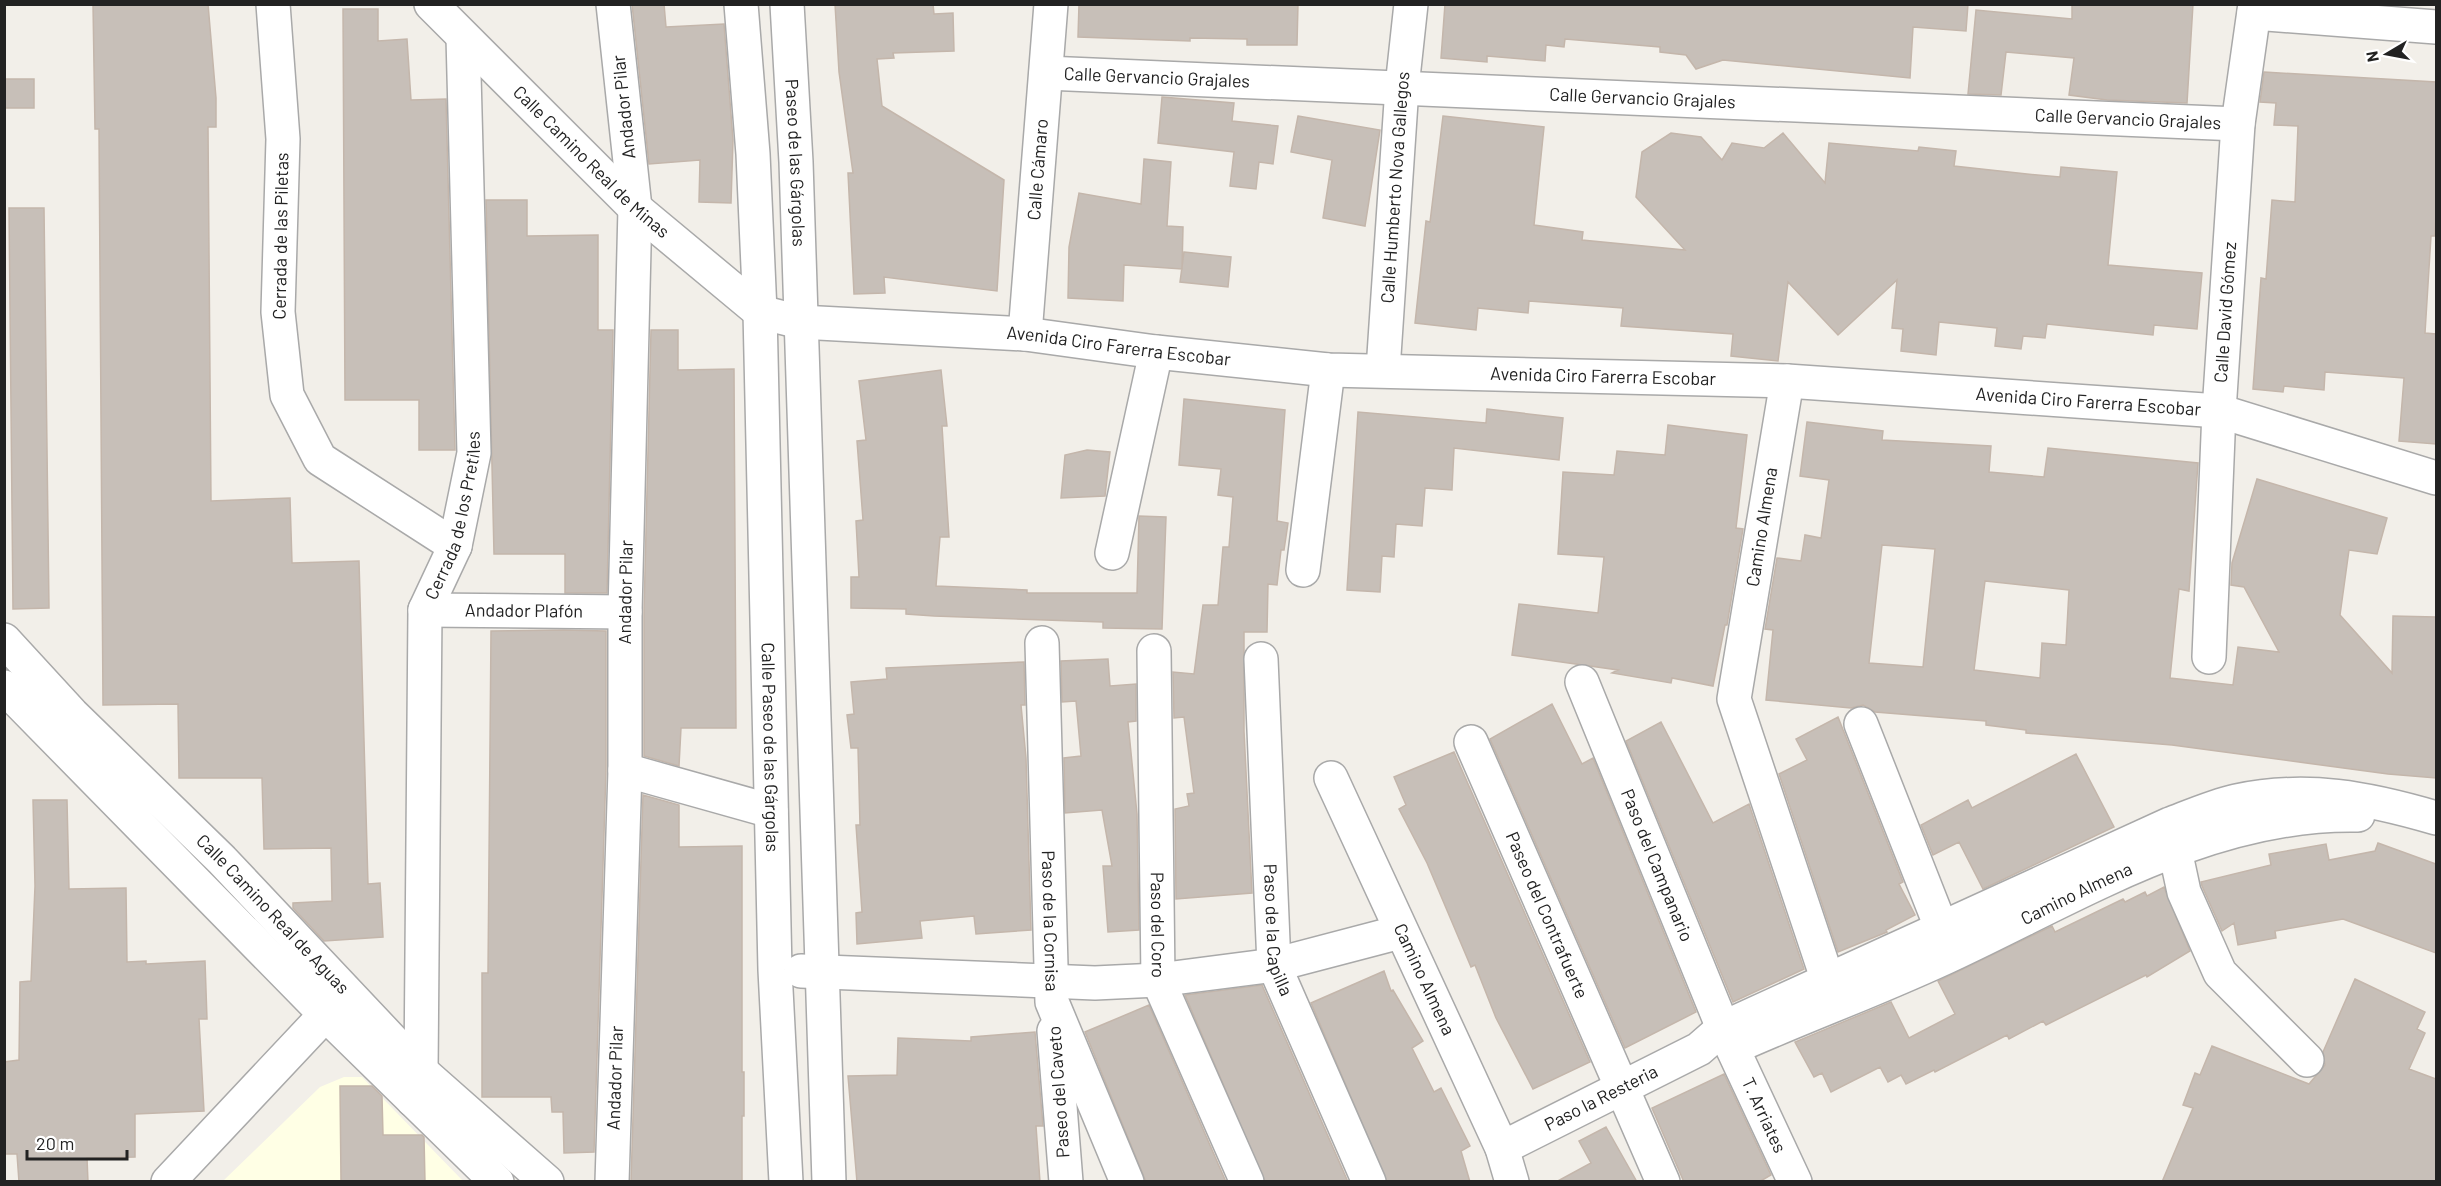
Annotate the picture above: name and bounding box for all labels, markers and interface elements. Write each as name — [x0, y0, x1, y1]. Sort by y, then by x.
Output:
north arrow — [2357, 24, 2417, 84]
text: N — [2361, 50, 2382, 64]
street label: Andador Pilar — [607, 54, 639, 160]
street label: Calle Gervancio Grajales — [1063, 62, 1251, 92]
street label: Calle Humberto Nova Gallegos — [1375, 70, 1414, 304]
street label: Paseo de las Gárgolas — [781, 78, 811, 247]
street label: Calle Camino Real de Minas — [509, 81, 674, 242]
street label: Calle Gervancio Grajales — [1549, 83, 1736, 112]
street label: Calle Gervancio Grajales — [2034, 103, 2222, 133]
street label: Calle Cámaro — [1022, 118, 1052, 221]
street label: Cerrada de las Piletas — [268, 152, 292, 320]
street label: Calle David Gómez — [2209, 241, 2240, 384]
street label: Avenida Ciro Farerra Escobar — [1006, 321, 1232, 370]
street label: Avenida Ciro Farerra Escobar — [1490, 362, 1717, 389]
street label: Avenida Ciro Farerra Escobar — [1975, 382, 2202, 420]
street label: Cerrada de los Pretiles — [419, 431, 484, 603]
street label: Camino Almena — [1741, 465, 1781, 588]
street label: Andador Pilar — [613, 539, 637, 644]
street label: Andador Plafón — [465, 598, 583, 622]
street label: Calle Paseo de las Gárgolas — [758, 642, 784, 852]
street label: Paso del Campanario — [1617, 785, 1699, 945]
street label: Paseo del Contrafuerte — [1501, 828, 1594, 1002]
street label: Calle Camino Real de Aguas — [192, 829, 354, 998]
street label: Paso de la Cornisa — [1038, 850, 1064, 992]
street label: Camino Almena — [2017, 857, 2135, 929]
street label: Paso de la Capilla — [1260, 863, 1298, 999]
street label: Paso del Coro — [1147, 872, 1170, 978]
street label: Camino Almena — [1390, 920, 1460, 1039]
street label: Andador Pilar — [602, 1025, 627, 1131]
street label: Paseo del Caveto — [1042, 1025, 1074, 1159]
street label: Paso la Resteria — [1540, 1060, 1661, 1135]
street label: T. Arriates — [1738, 1074, 1792, 1156]
scale bar — [27, 1123, 128, 1161]
text: 20 m — [36, 1132, 74, 1154]

